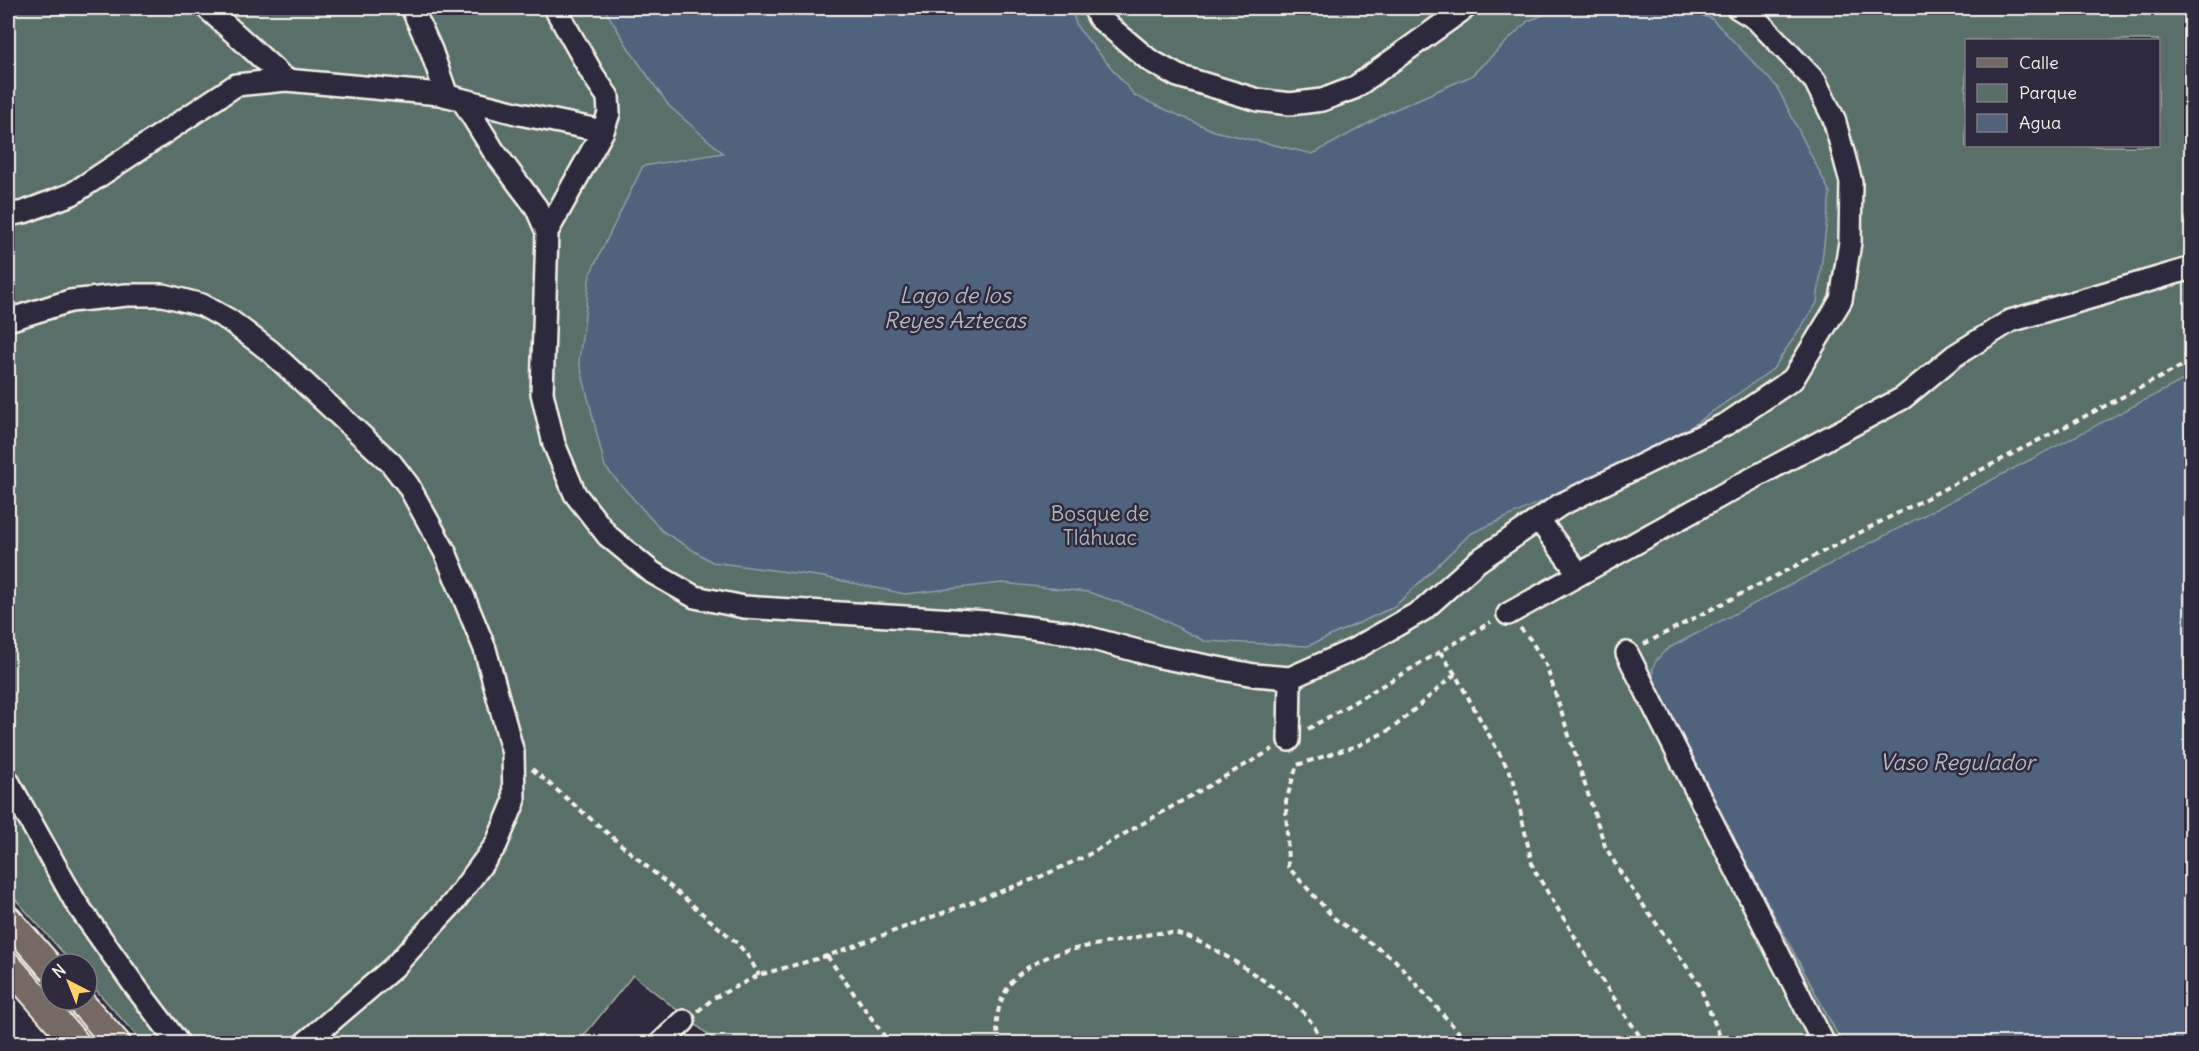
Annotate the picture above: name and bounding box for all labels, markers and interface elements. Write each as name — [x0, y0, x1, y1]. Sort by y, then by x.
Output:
legend — [1965, 39, 2160, 147]
text: Calle — [2019, 51, 2059, 74]
text: Parque — [2019, 81, 2077, 104]
text: Agua — [2019, 111, 2061, 134]
water label: Lago de los Reyes Aztecas — [884, 281, 1028, 334]
park label: Bosque de Tláhuac — [1051, 500, 1149, 551]
water label: Vaso Regulador — [1879, 748, 2038, 776]
north arrow — [39, 952, 99, 1012]
text: N — [48, 960, 70, 982]

